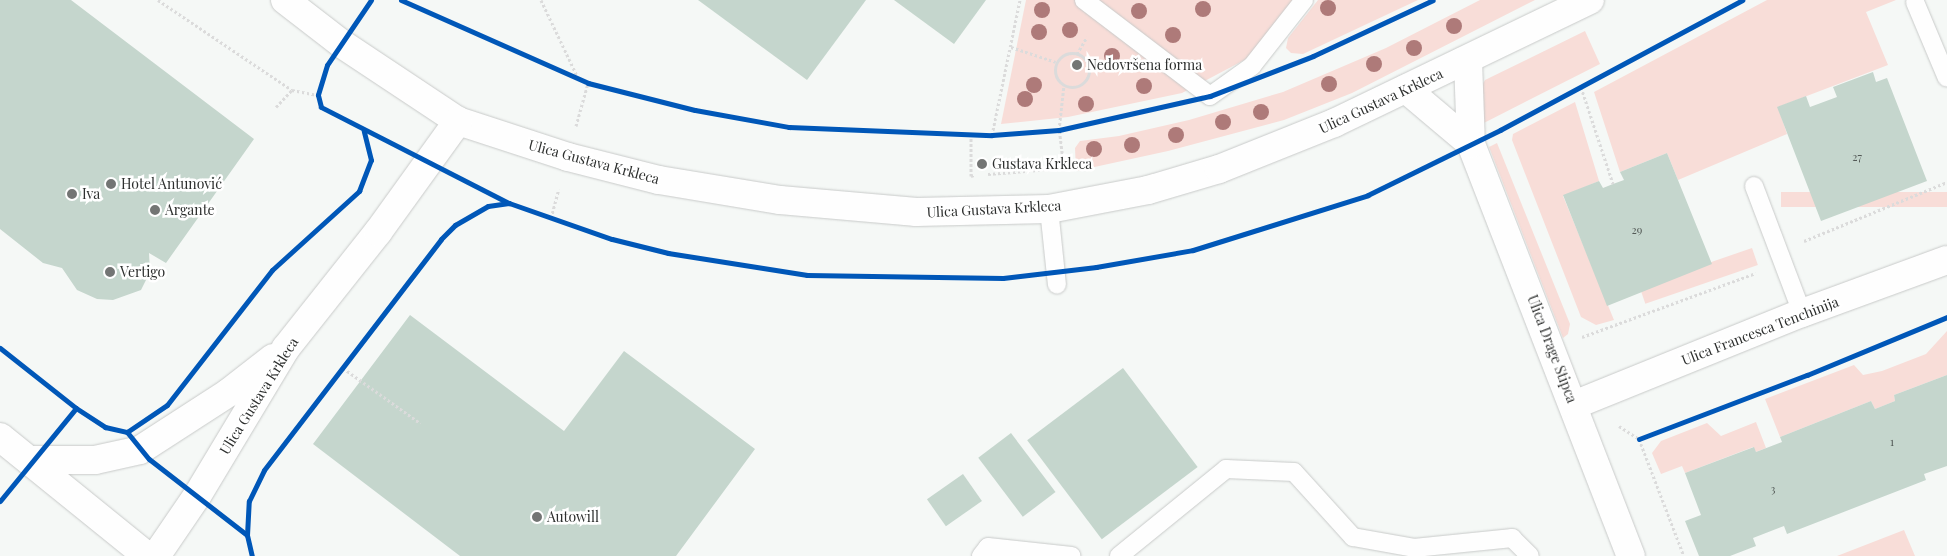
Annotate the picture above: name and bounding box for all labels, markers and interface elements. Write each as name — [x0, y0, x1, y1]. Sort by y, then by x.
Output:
place label: Nedovršena forma — [1087, 57, 1202, 73]
marker: Nedovršena forma — [1071, 59, 1083, 71]
street label: Ulica Gustava Krkleca — [1316, 65, 1446, 137]
street label: Ulica Gustava Krkleca — [527, 136, 661, 188]
house number: 27 — [1852, 150, 1862, 164]
place label: Gustava Krkleca — [992, 156, 1092, 172]
marker: Gustava Krkleca — [976, 158, 988, 170]
place label: Hotel Antunović — [121, 176, 222, 192]
marker: Hotel Antunović — [105, 178, 117, 190]
place label: Iva — [82, 186, 100, 202]
marker: Iva — [66, 188, 78, 200]
street label: Ulica Gustava Krkleca — [926, 197, 1062, 221]
place label: Argante — [165, 202, 215, 218]
marker: Argante — [149, 204, 161, 216]
house number: 29 — [1632, 223, 1642, 237]
place label: Vertigo — [120, 264, 165, 280]
marker: Vertigo — [104, 266, 116, 278]
street label: Ulica Drage Stipca — [1524, 293, 1580, 405]
street label: Ulica Francesca Tenchinija — [1679, 293, 1841, 369]
street label: Ulica Gustava Krkleca — [216, 334, 302, 458]
house number: 1 — [1890, 435, 1894, 449]
house number: 3 — [1771, 482, 1775, 496]
place label: Autowill — [547, 509, 599, 525]
marker: Autowill — [531, 511, 543, 523]

